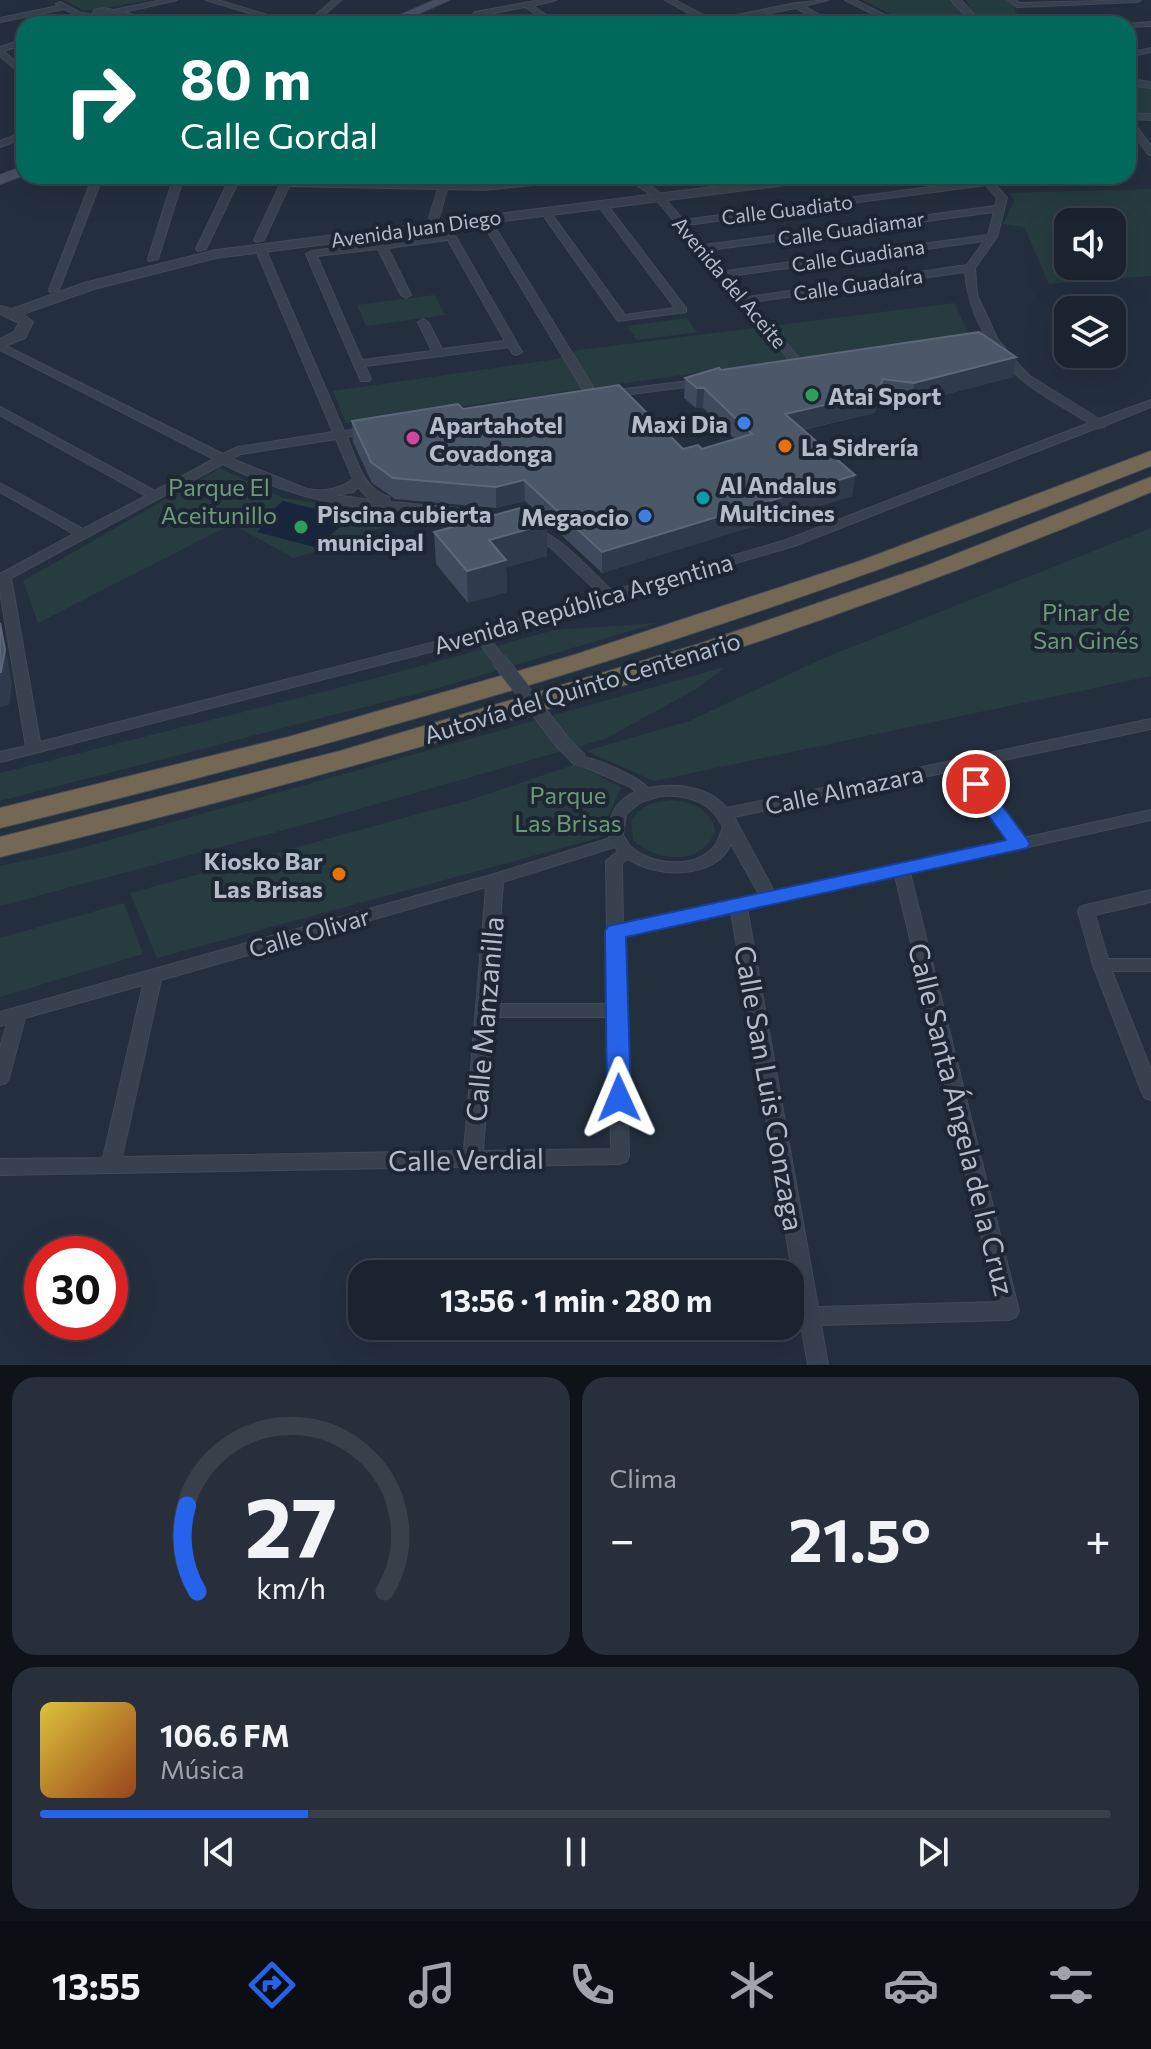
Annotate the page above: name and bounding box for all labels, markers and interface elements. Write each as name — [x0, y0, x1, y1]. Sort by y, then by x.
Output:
text: 80 m — [180, 43, 311, 112]
icon: right — [48, 48, 152, 152]
text: Calle Gordal — [180, 112, 378, 156]
street label: Calle Guadiato — [720, 189, 854, 229]
street label: Avenida Juan Diego — [329, 204, 503, 252]
street label: Calle Guadiamar — [776, 206, 926, 250]
map controls — [1054, 208, 1126, 368]
button: sound — [1054, 208, 1126, 280]
street label: Avenida del Aceite — [668, 211, 792, 353]
street label: Calle Guadiana — [790, 234, 926, 276]
street label: Calle Guadaíra — [792, 263, 924, 305]
button: layers — [1054, 296, 1126, 368]
place label: Atai Sport — [828, 381, 941, 410]
marker: Atai Sport — [803, 386, 821, 404]
place label: Maxi Dia — [631, 409, 728, 438]
place label: Apartahotel Covadonga — [429, 410, 563, 467]
marker: Maxi Dia — [735, 414, 753, 432]
marker: Apartahotel Covadonga — [404, 429, 422, 447]
place label: La Sidrería — [801, 432, 919, 461]
marker: La Sidrería — [776, 437, 794, 455]
place label: Al Andalus Multicines — [719, 470, 837, 527]
park label: Parque El Aceitunillo — [161, 472, 277, 529]
marker: Al Andalus Multicines — [694, 489, 712, 507]
place label: Piscina cubierta municipal — [317, 499, 491, 556]
place label: Megaocio — [521, 502, 629, 531]
marker: Megaocio — [636, 507, 654, 525]
marker: Piscina cubierta municipal — [292, 518, 310, 536]
street label: Avenida República Argentina — [430, 546, 736, 660]
park label: Pinar de San Ginés — [1033, 597, 1139, 654]
street label: Autovía del Quinto Centenario — [420, 625, 744, 749]
pin — [942, 750, 1010, 818]
street label: Calle Almazara — [762, 758, 926, 820]
icon: arrive — [954, 762, 998, 806]
park label: Parque Las Brisas — [514, 780, 622, 837]
place label: Kiosko Bar Las Brisas — [204, 846, 323, 903]
marker: Kiosko Bar Las Brisas — [330, 865, 348, 883]
street label: Calle Olivar — [245, 901, 373, 963]
street label: Calle Manzanilla — [458, 915, 510, 1123]
street label: Calle Santa Ángela de la Cruz — [902, 939, 1022, 1299]
street label: Calle San Luis Gonzaga — [728, 943, 812, 1233]
position arrow — [577, 1056, 661, 1140]
street label: Calle Verdial — [388, 1141, 544, 1177]
speed limit sign: 30 — [24, 1236, 128, 1340]
text: 13:56 · 1 min · 280 m — [440, 1281, 712, 1318]
text: Clima — [610, 1462, 677, 1493]
text: 27 — [244, 1473, 337, 1575]
text: 21.5° — [789, 1501, 931, 1574]
text: − — [610, 1511, 635, 1565]
text: + — [1085, 1511, 1111, 1565]
text: km/h — [256, 1570, 326, 1605]
text: 106.6 FM — [160, 1716, 290, 1753]
text: Música — [160, 1753, 244, 1784]
icon: previous — [197, 1830, 241, 1874]
icon: pause — [554, 1830, 598, 1874]
icon: next — [911, 1830, 955, 1874]
icon: directions — [244, 1957, 300, 2013]
icon: music — [404, 1957, 460, 2013]
icon: phone — [564, 1957, 620, 2013]
icon: climate — [724, 1957, 780, 2013]
icon: car — [883, 1957, 939, 2013]
icon: filters — [1043, 1957, 1099, 2013]
text: 13:55 — [52, 1963, 141, 2007]

